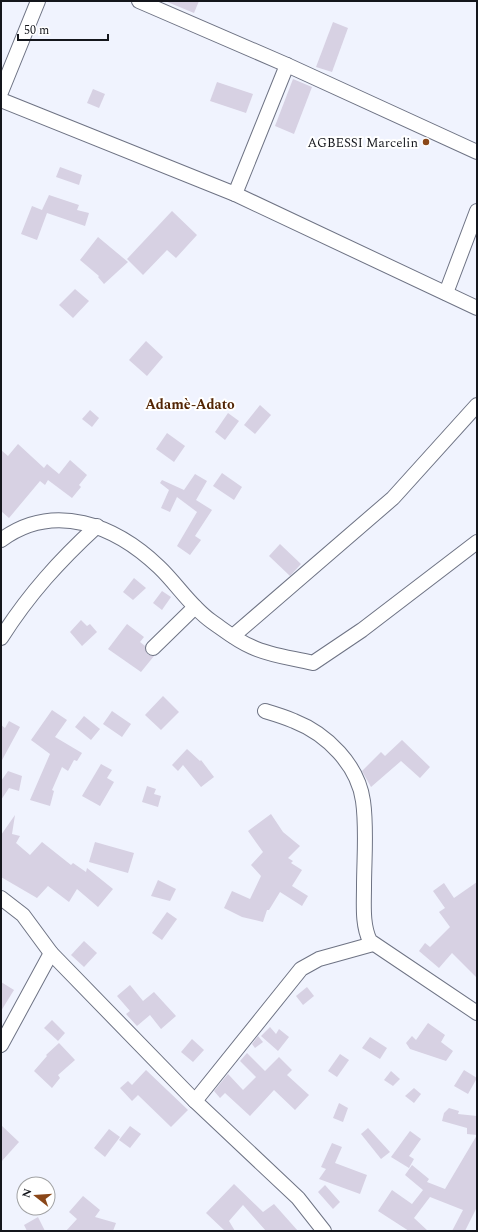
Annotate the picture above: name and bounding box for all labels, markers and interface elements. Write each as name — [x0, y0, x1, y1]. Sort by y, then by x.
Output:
scale bar — [18, 16, 108, 42]
text: 50 m — [24, 21, 49, 40]
place label: AGBESSI Marcelin — [308, 133, 418, 153]
marker: AGBESSI Marcelin — [421, 137, 431, 147]
district label: Adamè-Adato — [145, 394, 235, 415]
north arrow — [16, 1176, 56, 1216]
text: N — [17, 1186, 36, 1200]

